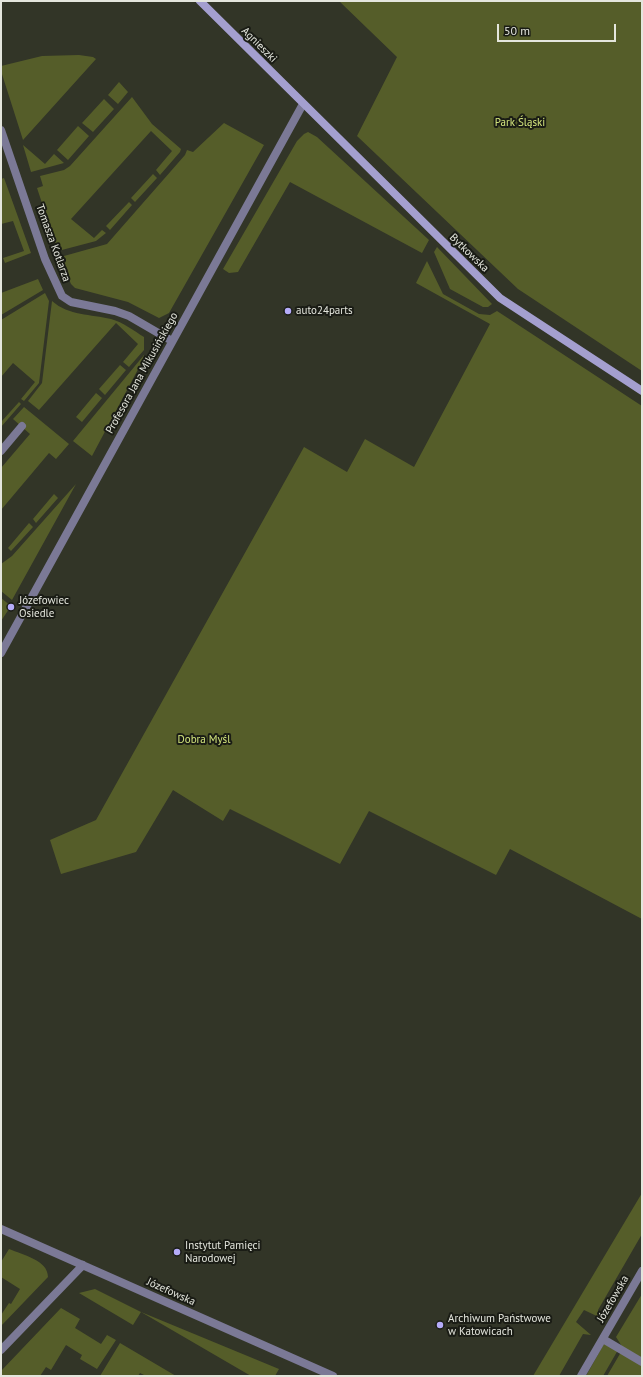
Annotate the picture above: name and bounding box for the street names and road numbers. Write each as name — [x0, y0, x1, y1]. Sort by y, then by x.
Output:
street label: Agnieszki — [239, 25, 279, 65]
street label: Tomasza Kotlarza — [33, 202, 73, 284]
street label: Bytkowska — [447, 231, 491, 275]
street label: Profesora Jana Mikusińskiego — [103, 310, 181, 436]
street label: Józefowska — [594, 1273, 632, 1325]
street label: Józefowska — [145, 1275, 197, 1309]

